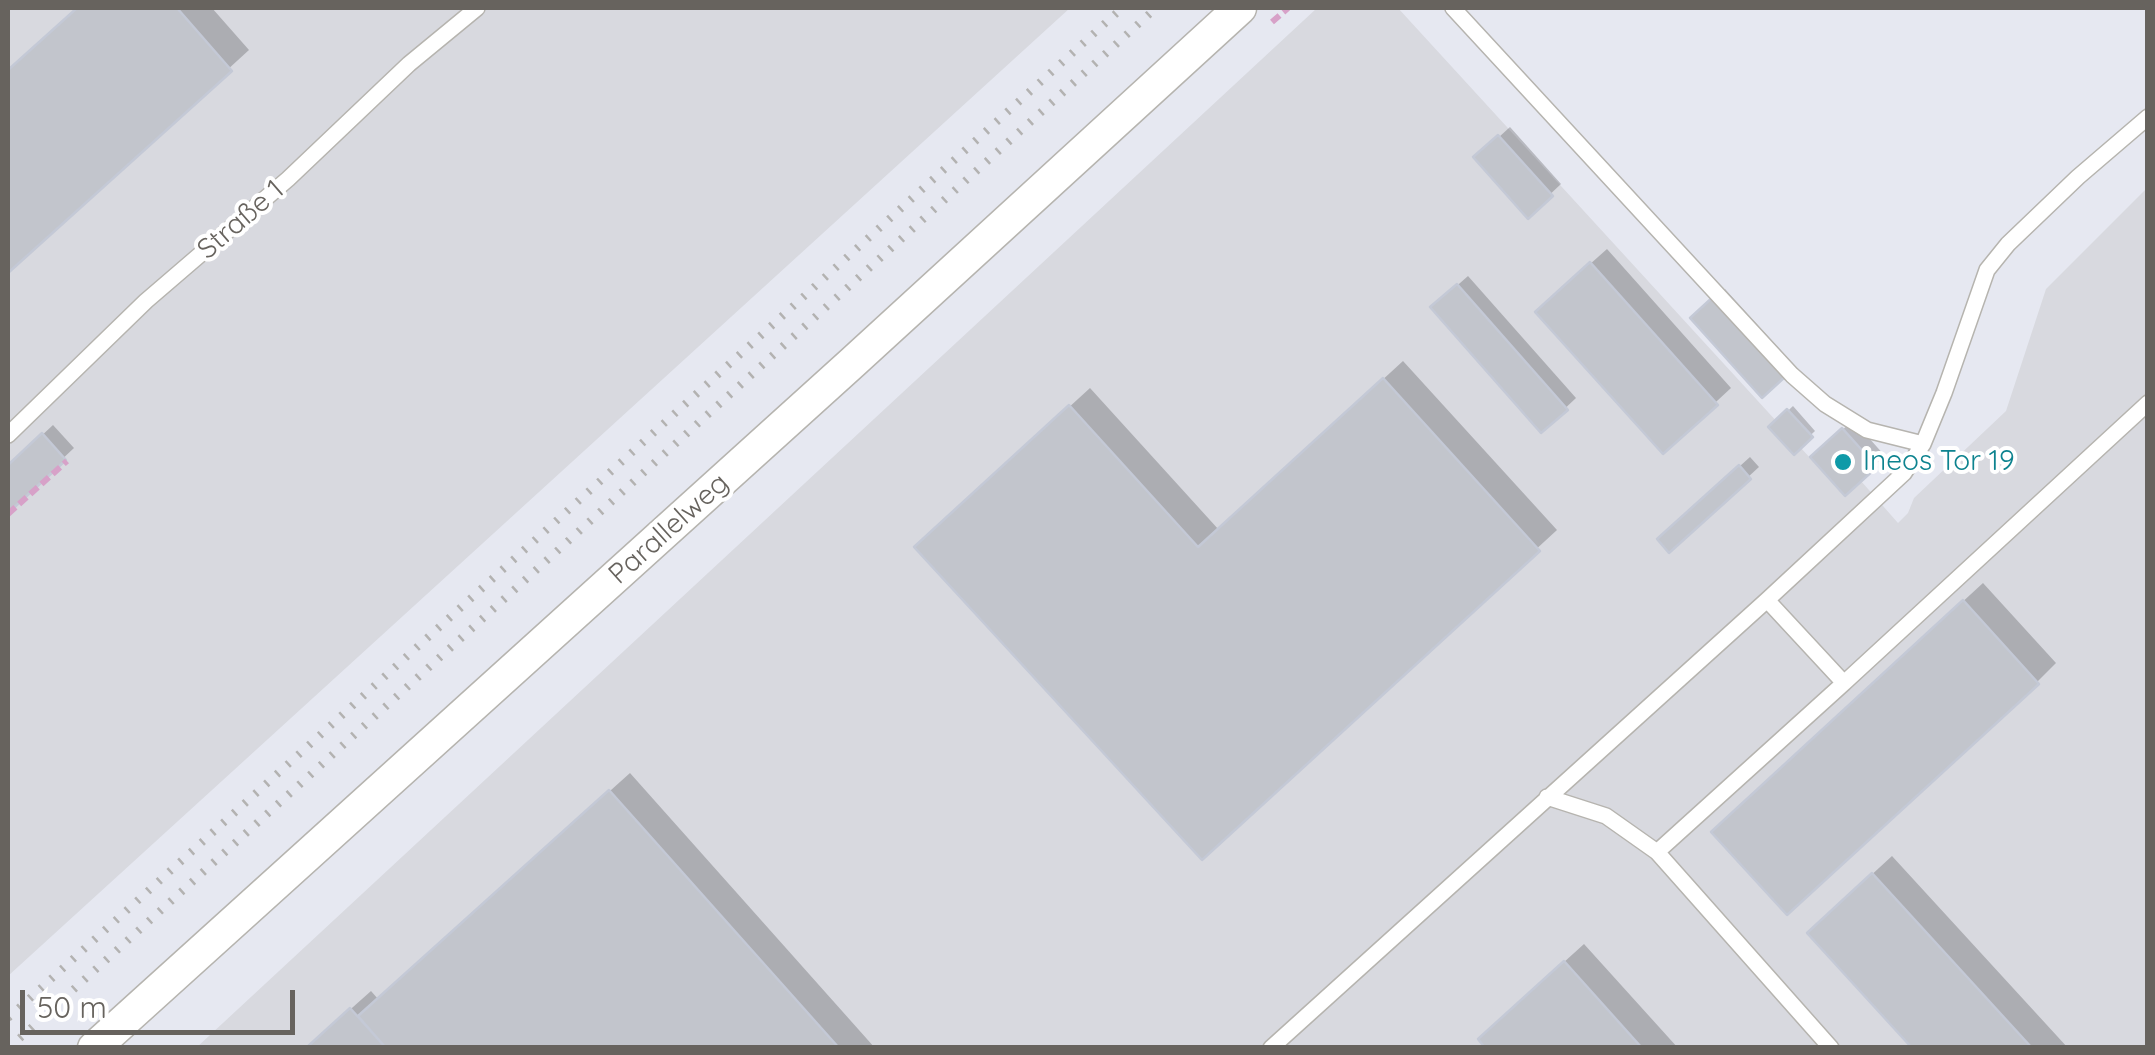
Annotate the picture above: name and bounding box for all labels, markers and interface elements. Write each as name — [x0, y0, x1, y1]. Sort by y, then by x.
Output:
street label: Straße 1 — [191, 173, 291, 267]
place label: Ineos Tor 19 — [1863, 445, 2015, 479]
marker: Ineos Tor 19 — [1832, 451, 1854, 473]
street label: Parallelweg — [602, 466, 736, 592]
scale bar — [25, 970, 300, 1032]
text: 50 m — [37, 988, 107, 1026]

